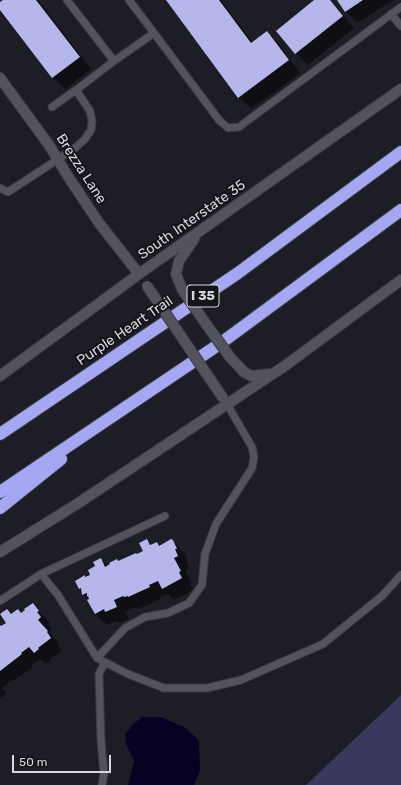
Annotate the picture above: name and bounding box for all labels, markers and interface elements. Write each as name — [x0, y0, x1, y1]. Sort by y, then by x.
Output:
street label: Brezza Lane — [52, 131, 110, 207]
street label: South Interstate 35 — [135, 177, 249, 263]
road number: I 35 — [187, 285, 219, 307]
street label: Purple Heart Trail — [74, 293, 176, 369]
scale bar — [14, 747, 113, 773]
text: 50 m — [19, 755, 47, 769]

